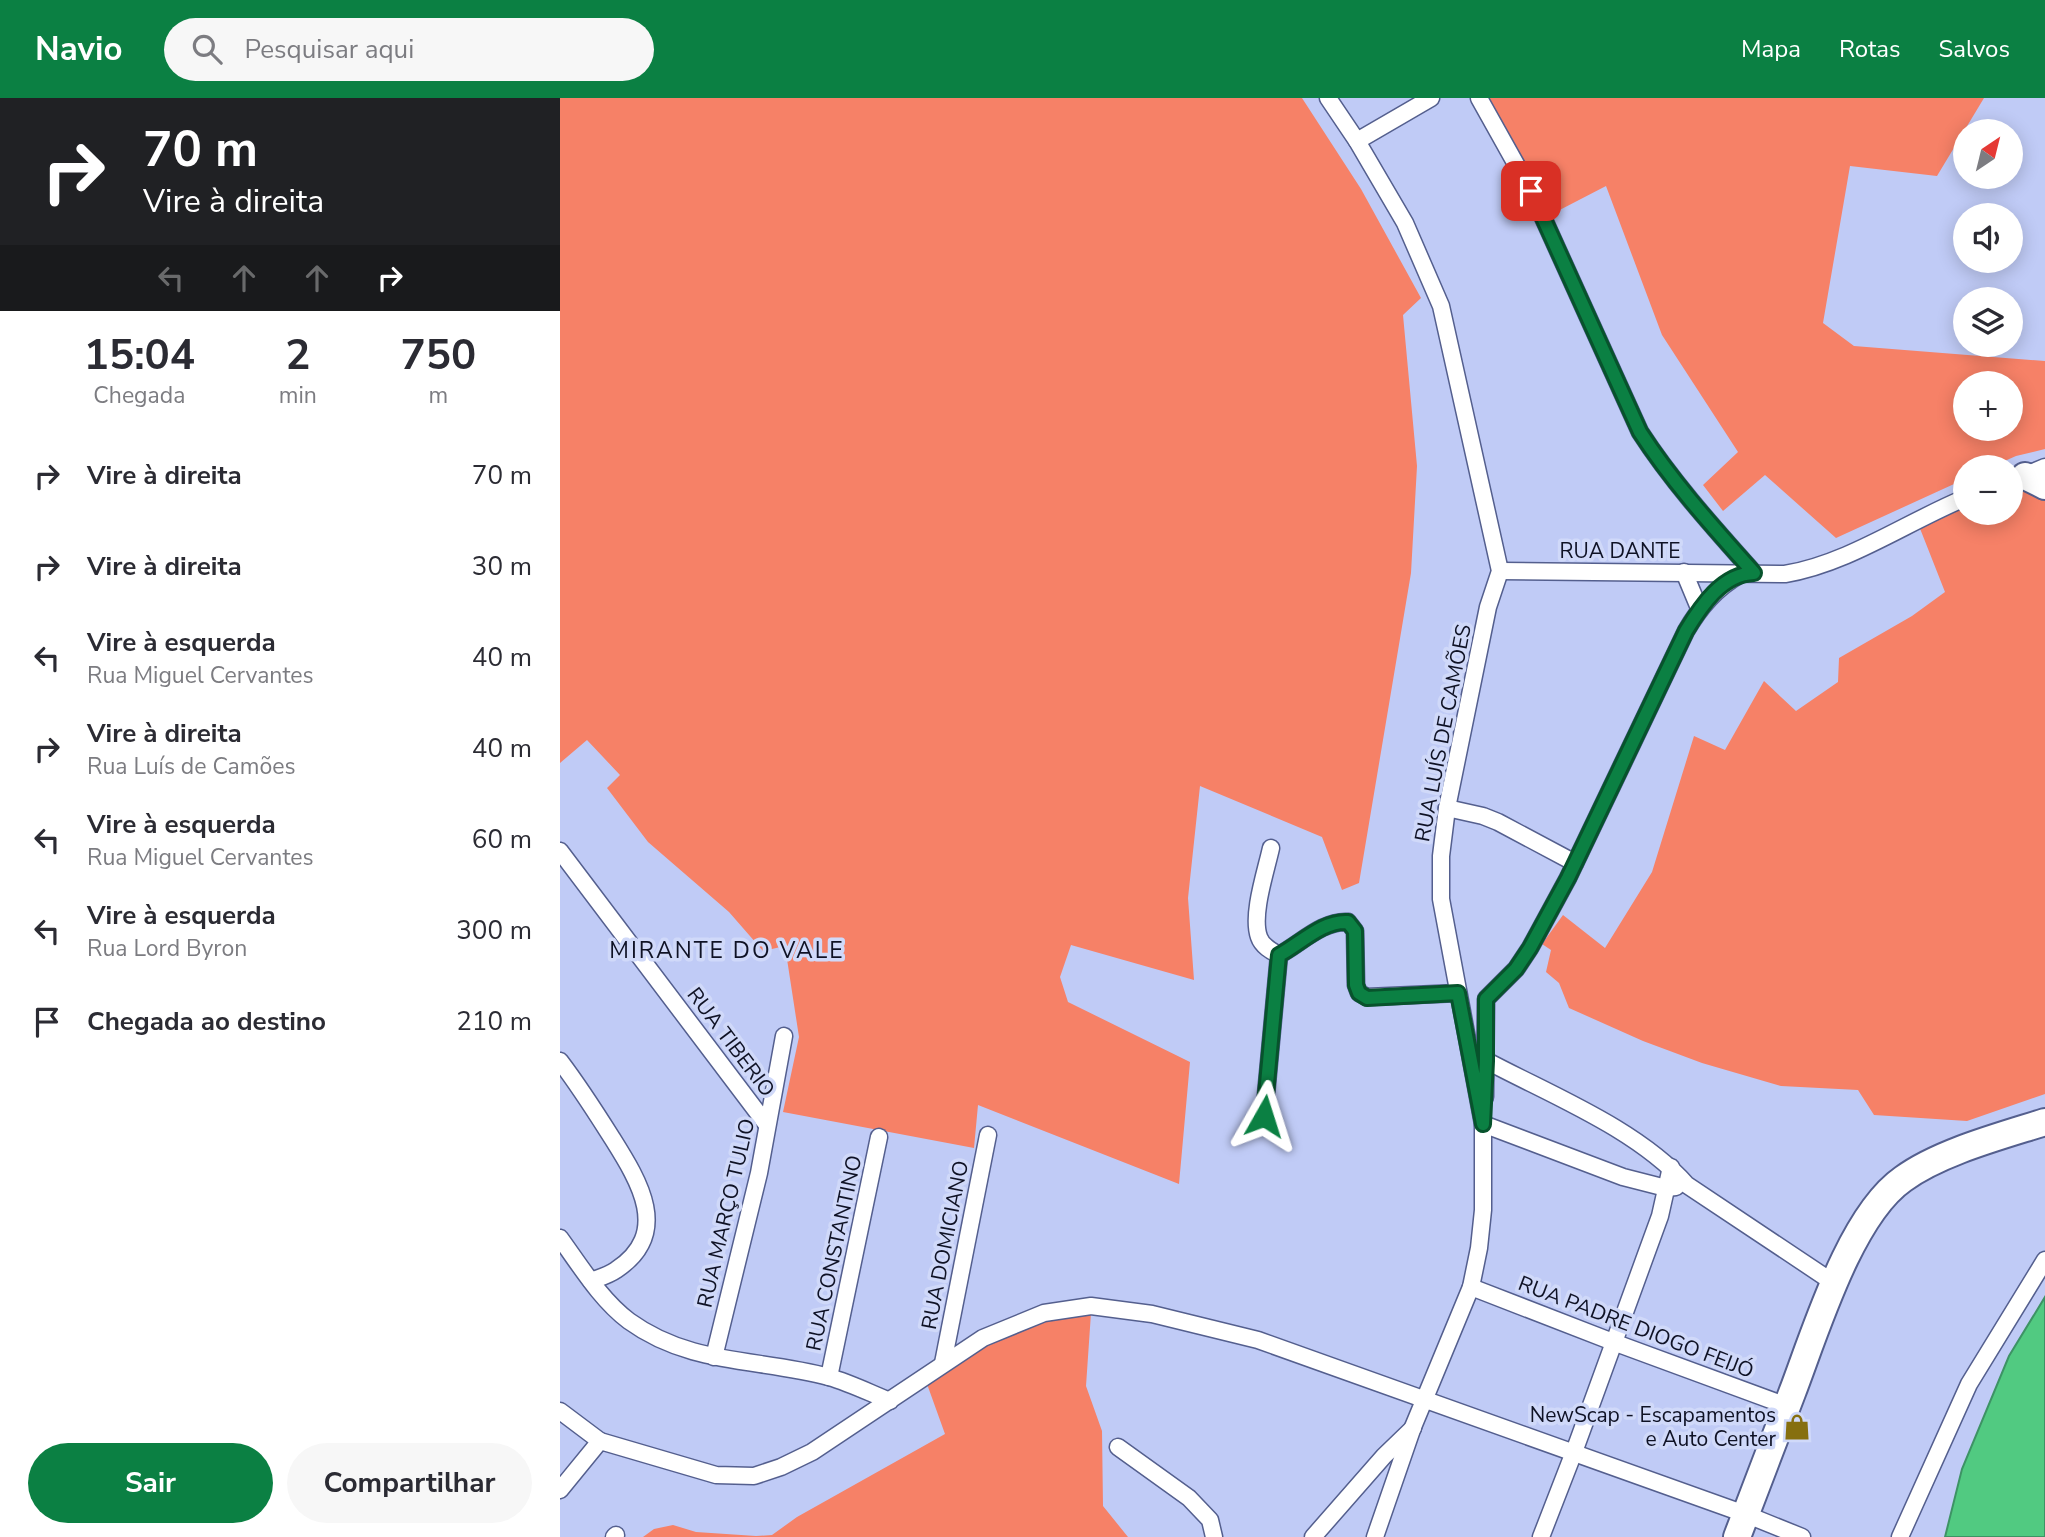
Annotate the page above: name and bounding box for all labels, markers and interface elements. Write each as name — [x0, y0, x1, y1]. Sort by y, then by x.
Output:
search box — [164, 18, 654, 81]
text: Navio — [35, 27, 122, 72]
icon: search — [188, 30, 226, 68]
text: Pesquisar aqui — [244, 32, 414, 67]
text: Mapa — [1741, 33, 1801, 65]
text: Rotas — [1839, 33, 1901, 65]
text: Salvos — [1939, 33, 2010, 65]
text: 70 m — [143, 116, 258, 183]
north arrow — [1953, 119, 2023, 189]
map controls — [1953, 119, 2023, 525]
icon: right — [28, 126, 119, 217]
pin — [1501, 161, 1561, 221]
icon: arrive — [1512, 172, 1550, 210]
text: Vire à direita — [143, 180, 324, 223]
button: sound — [1953, 203, 2023, 273]
icon: left — [152, 259, 190, 297]
icon: ahead — [225, 259, 263, 297]
icon: ahead — [298, 259, 336, 297]
icon: right — [371, 259, 409, 297]
button: layers — [1953, 287, 2023, 357]
text: 15:04 — [84, 327, 195, 384]
text: 2 — [285, 327, 310, 384]
text: 750 — [401, 327, 476, 384]
button: + — [1953, 371, 2023, 441]
text: Chegada — [93, 380, 185, 411]
text: min — [279, 380, 317, 411]
text: m — [429, 380, 448, 411]
button: − — [1953, 455, 2023, 525]
icon: right — [28, 457, 66, 495]
text: Vire à direita — [87, 458, 242, 493]
text: 70 m — [472, 458, 532, 493]
street label: RUA DANTE — [1560, 537, 1681, 565]
icon: right — [28, 548, 66, 586]
text: Vire à direita — [87, 549, 242, 584]
text: 30 m — [472, 549, 532, 584]
street label: RUA LUÍS DE CAMÕES — [1407, 622, 1478, 844]
text: Vire à esquerda — [87, 625, 276, 660]
icon: left — [28, 639, 66, 677]
text: 40 m — [472, 640, 532, 675]
text: Rua Miguel Cervantes — [87, 660, 314, 691]
text: Vire à direita — [87, 716, 242, 751]
icon: right — [28, 730, 66, 768]
text: 40 m — [472, 731, 532, 766]
text: Rua Luís de Camões — [87, 751, 296, 782]
text: Vire à esquerda — [87, 807, 276, 842]
icon: left — [28, 821, 66, 859]
text: 60 m — [472, 822, 532, 857]
text: Rua Miguel Cervantes — [87, 842, 314, 873]
text: Vire à esquerda — [87, 898, 276, 933]
icon: left — [28, 912, 66, 950]
text: 300 m — [456, 913, 532, 948]
text: Rua Lord Byron — [87, 933, 247, 964]
district label: MIRANTE DO VALE — [609, 935, 845, 966]
street label: RUA TIBERIO — [681, 982, 781, 1102]
icon: arrive — [28, 1003, 66, 1041]
text: Chegada ao destino — [87, 1004, 326, 1039]
text: 210 m — [456, 1004, 532, 1039]
position arrow — [1227, 1079, 1301, 1153]
street label: RUA MARÇO TULIO — [691, 1116, 761, 1310]
street label: RUA CONSTANTINO — [800, 1153, 868, 1353]
street label: RUA DOMICIANO — [915, 1158, 975, 1332]
street label: RUA PADRE DIOGO FEIJÓ — [1514, 1269, 1758, 1385]
place label: NewScap - Escapamentos e Auto Center — [1530, 1401, 1776, 1453]
shop icon: NewScap - Escapamentos e Auto Center — [1782, 1412, 1812, 1442]
button: Sair — [28, 1443, 273, 1523]
button: Compartilhar — [287, 1443, 532, 1523]

